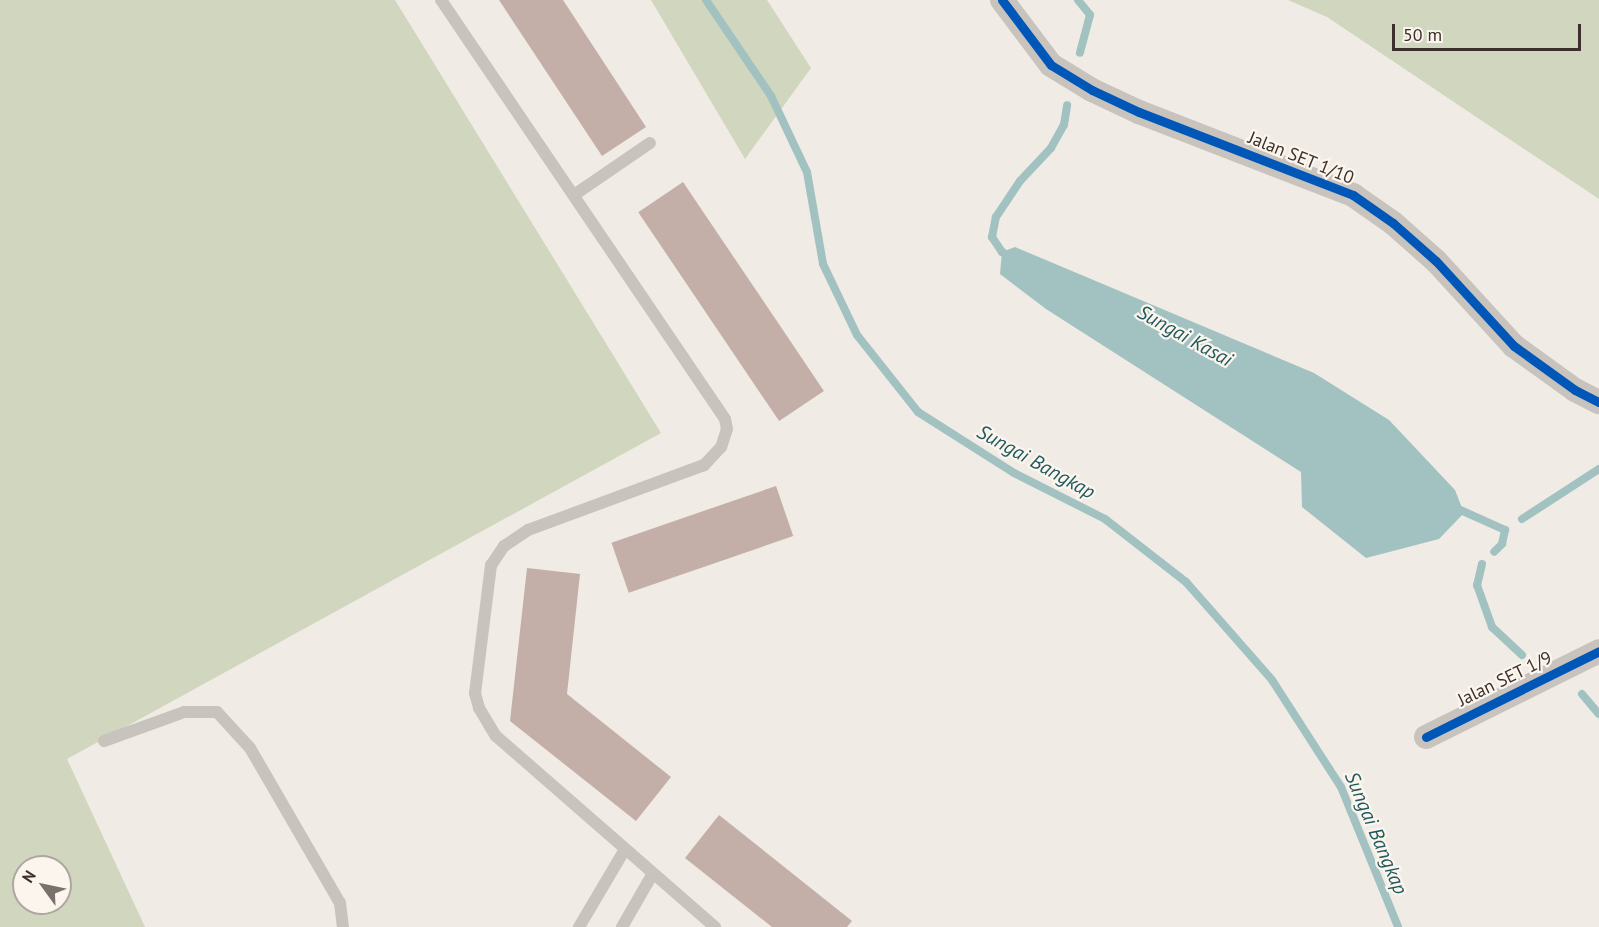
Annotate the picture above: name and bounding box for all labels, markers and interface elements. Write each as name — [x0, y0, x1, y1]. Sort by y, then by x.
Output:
scale bar — [1395, 12, 1584, 50]
text: 50 m — [1403, 23, 1442, 46]
street label: Jalan SET 1/10 — [1245, 127, 1357, 189]
water label: Sungai Kasai — [1133, 300, 1237, 372]
water label: Sungai Bangkap — [973, 420, 1099, 504]
street label: Jalan SET 1/9 — [1454, 647, 1556, 711]
water label: Sungai Bangkap — [1339, 768, 1413, 898]
north arrow — [12, 855, 72, 915]
text: N — [17, 866, 40, 886]

